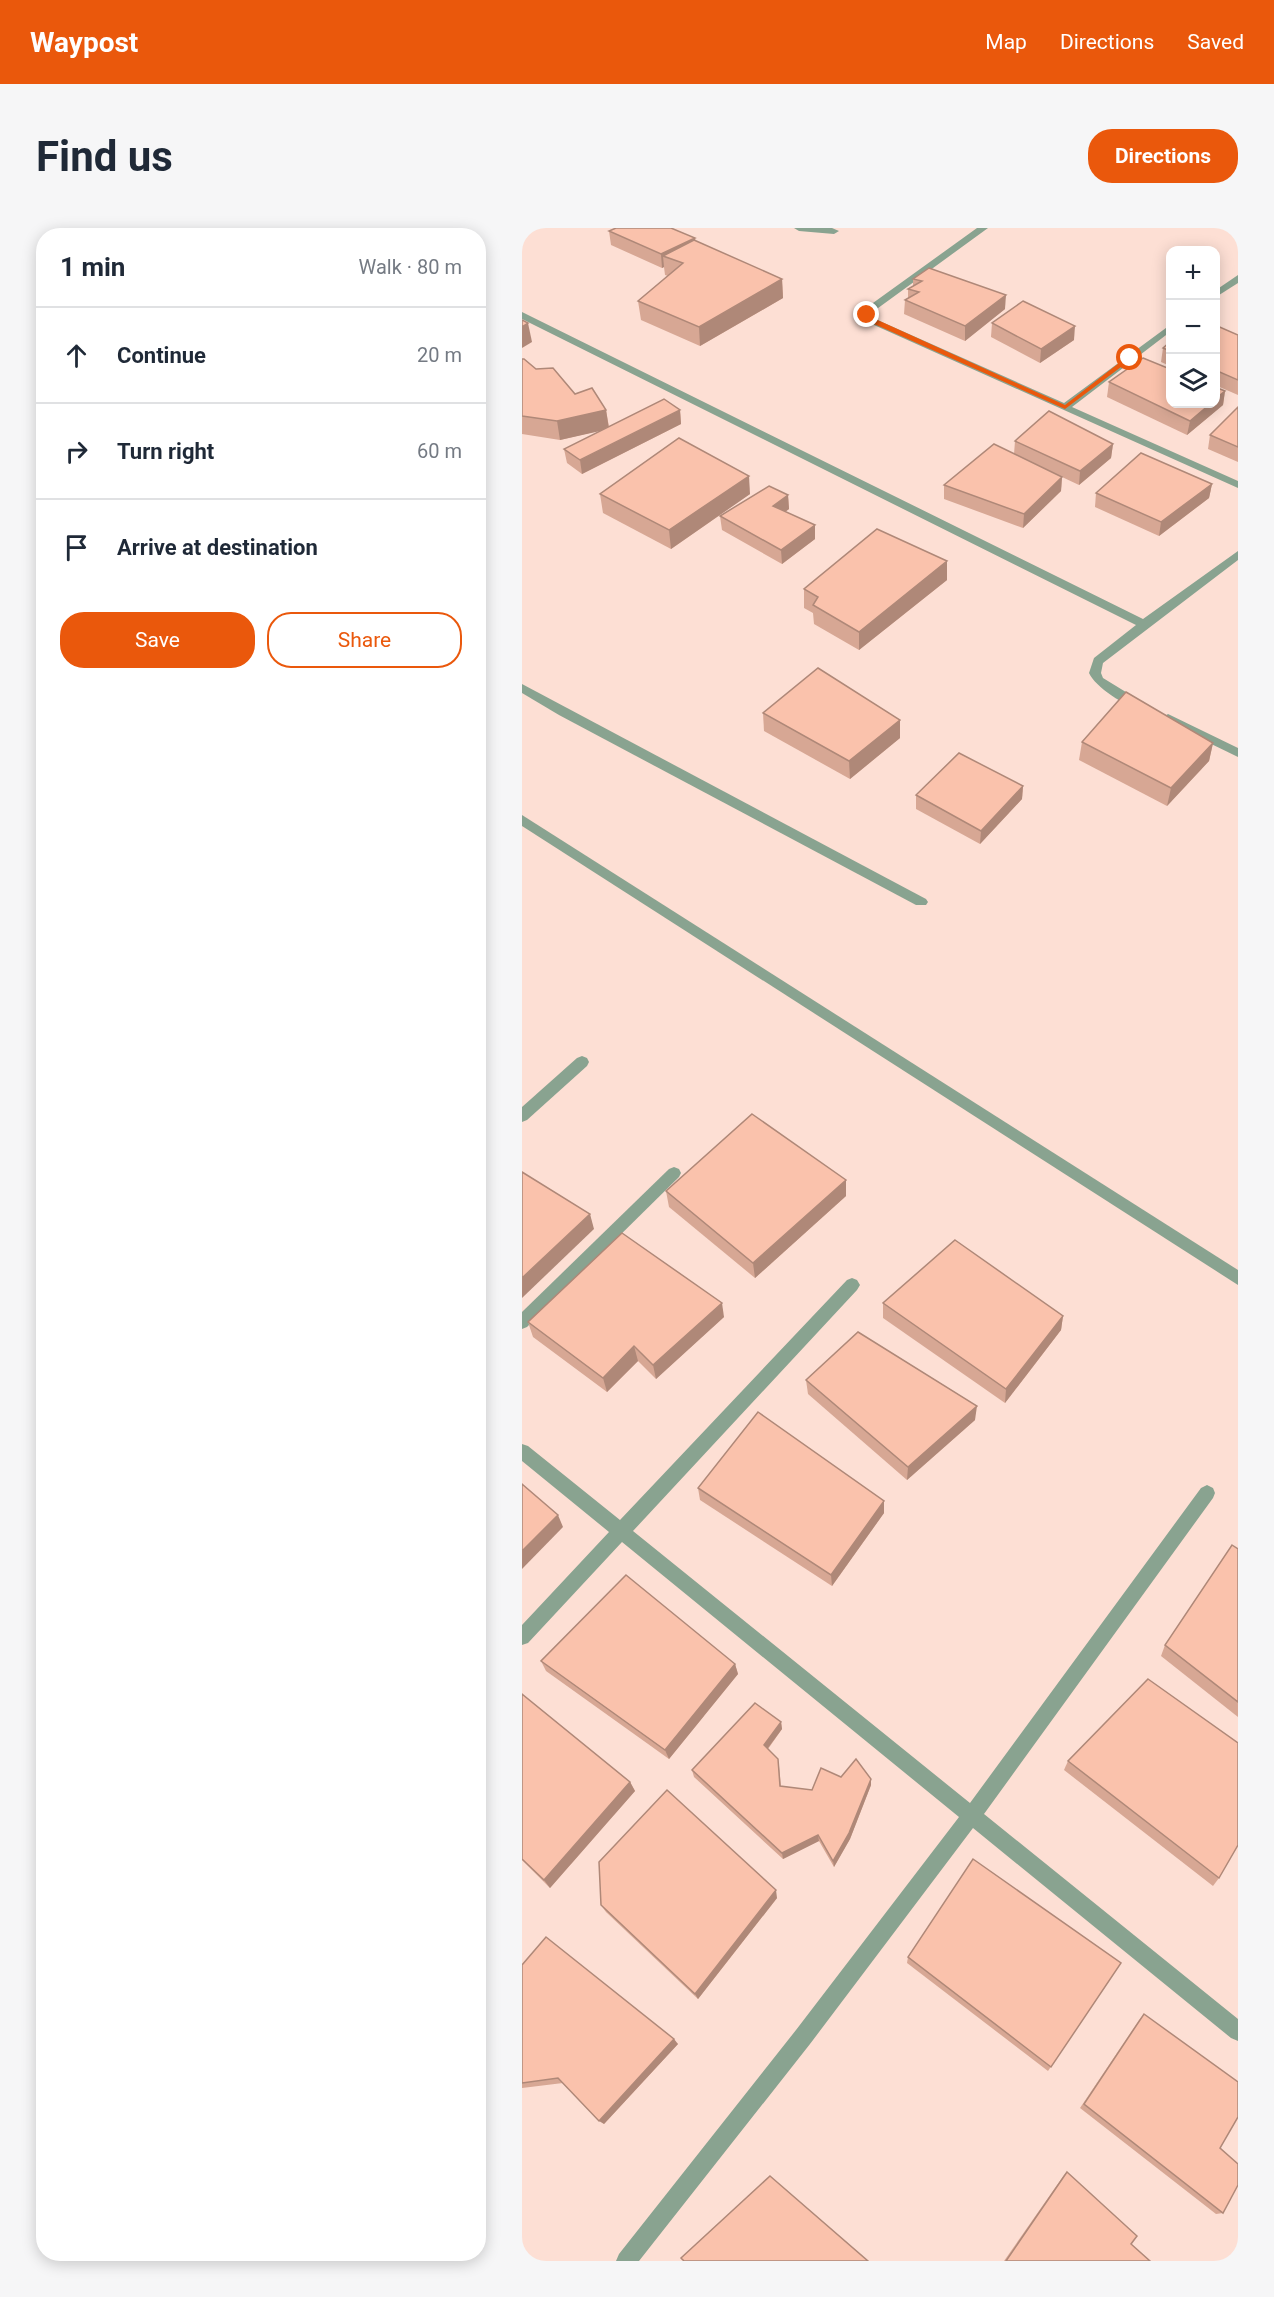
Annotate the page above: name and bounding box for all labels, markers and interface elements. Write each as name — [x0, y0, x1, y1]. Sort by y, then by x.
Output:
text: Waypost — [30, 26, 138, 59]
text: Map — [985, 30, 1027, 54]
text: Directions — [1060, 30, 1154, 54]
text: Saved — [1187, 30, 1244, 54]
button: Directions — [1088, 129, 1238, 183]
text: Find us — [36, 132, 173, 181]
map controls — [1166, 246, 1220, 408]
button: + — [1166, 246, 1220, 300]
text: 1 min — [60, 252, 125, 282]
text: Walk · 80 m — [359, 255, 462, 279]
button: − — [1166, 300, 1220, 354]
route end — [853, 301, 879, 327]
icon: ahead — [60, 339, 93, 372]
text: Continue — [117, 343, 206, 368]
text: 20 m — [417, 343, 462, 367]
route start — [1116, 344, 1142, 370]
button: layers — [1166, 354, 1220, 408]
icon: right — [60, 435, 93, 468]
text: Turn right — [117, 439, 214, 464]
text: 60 m — [417, 439, 462, 463]
icon: arrive — [60, 531, 93, 564]
text: Arrive at destination — [117, 535, 318, 560]
button: Save — [60, 612, 255, 668]
button: Share — [267, 612, 462, 668]

